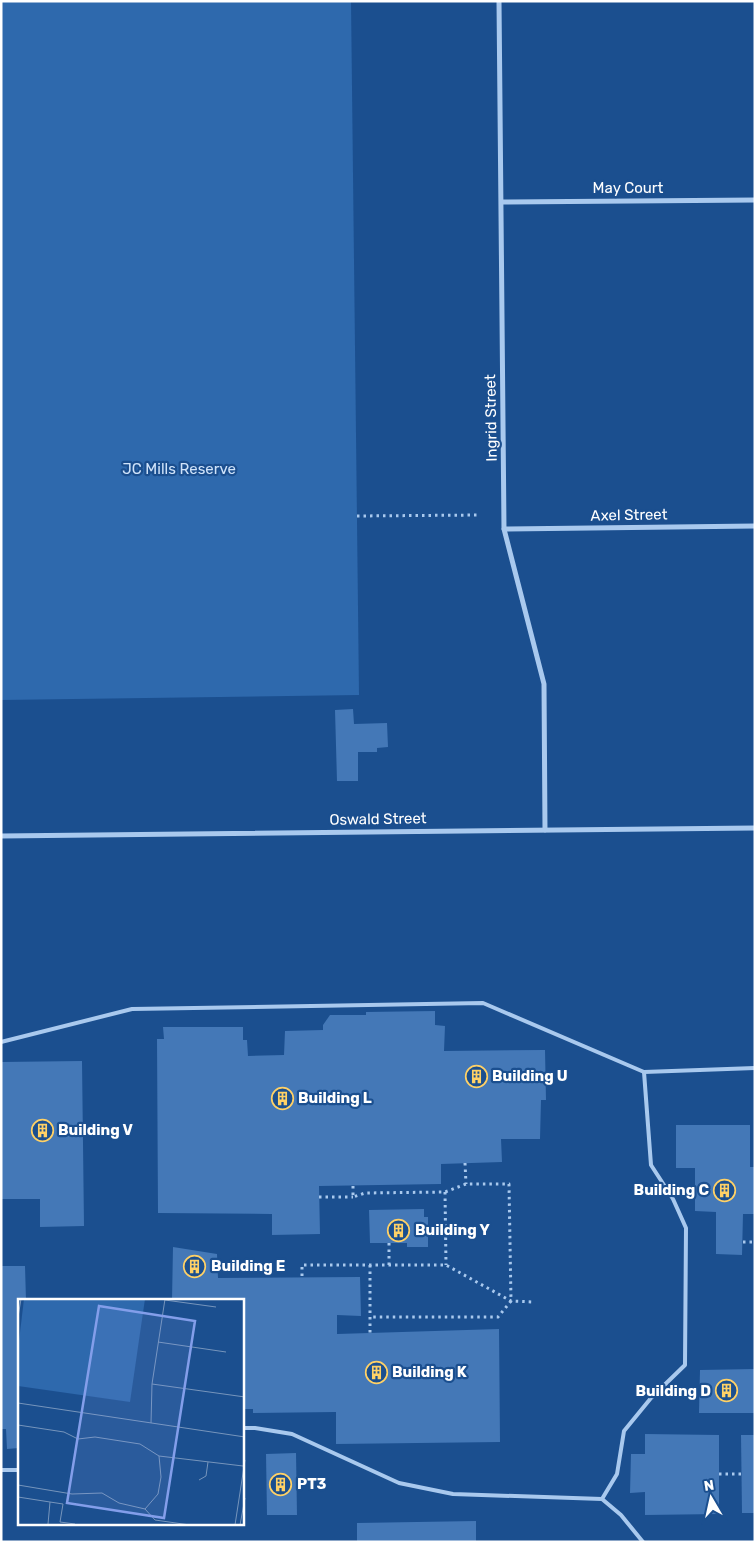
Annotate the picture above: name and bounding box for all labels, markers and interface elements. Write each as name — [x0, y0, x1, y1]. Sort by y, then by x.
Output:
street label: May Court — [593, 179, 664, 197]
street label: Ingrid Street — [481, 374, 501, 462]
park label: JC Mills Reserve — [122, 460, 236, 478]
street label: Axel Street — [590, 505, 668, 525]
street label: Oswald Street — [329, 809, 427, 829]
building icon: Building U — [464, 1064, 488, 1088]
place label: Building U — [492, 1067, 568, 1085]
building icon: Building L — [270, 1086, 294, 1110]
place label: Building L — [298, 1089, 372, 1107]
building icon: Building V — [30, 1118, 54, 1142]
place label: Building V — [58, 1121, 133, 1139]
building icon: Building C — [713, 1178, 737, 1202]
place label: Building C — [634, 1181, 709, 1199]
building icon: Building Y — [387, 1218, 411, 1242]
place label: Building Y — [415, 1221, 490, 1239]
building icon: Building E — [183, 1254, 207, 1278]
place label: Building E — [211, 1257, 285, 1275]
inset map — [18, 1299, 244, 1526]
building icon: Building K — [364, 1360, 388, 1384]
place label: Building K — [392, 1363, 467, 1381]
building icon: Building D — [715, 1379, 739, 1403]
place label: Building D — [635, 1382, 711, 1400]
building icon: PT3 — [269, 1472, 293, 1496]
north arrow — [686, 1473, 736, 1523]
place label: PT3 — [297, 1475, 327, 1493]
text: N — [703, 1476, 715, 1495]

